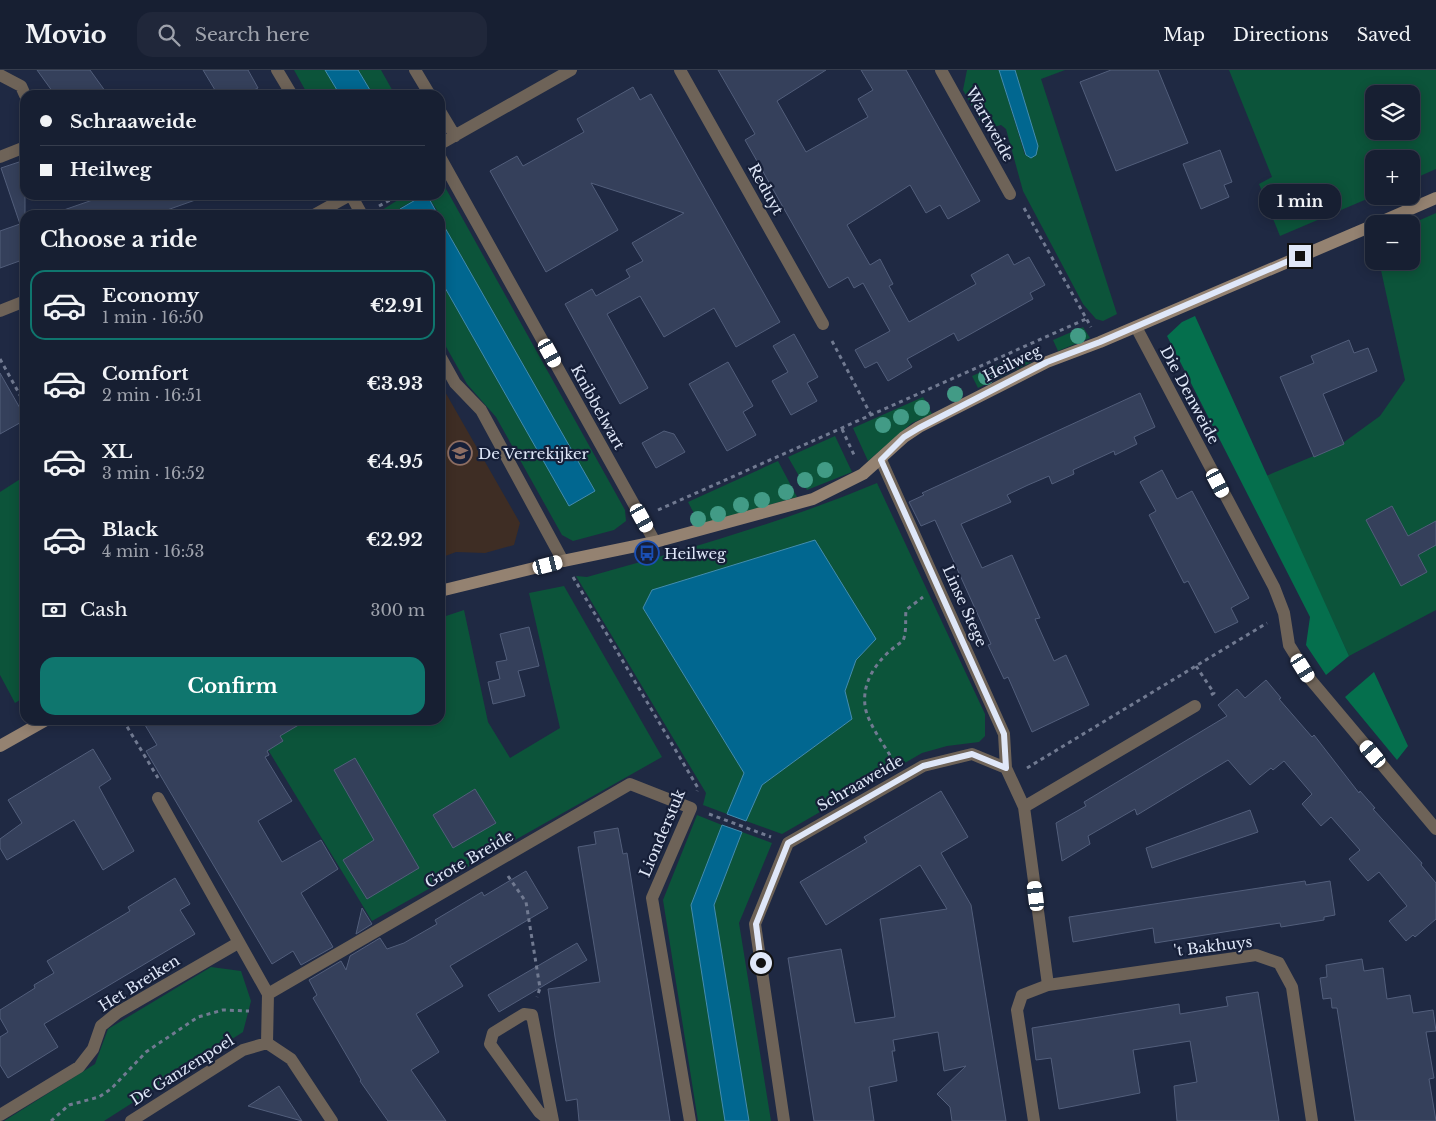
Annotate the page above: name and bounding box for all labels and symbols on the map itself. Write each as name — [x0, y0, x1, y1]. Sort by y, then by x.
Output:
street label: Wartweide — [961, 82, 1018, 165]
street label: Reduyt — [744, 160, 788, 218]
callout: 1 min — [1259, 184, 1341, 218]
route end — [1289, 245, 1311, 267]
car — [536, 336, 563, 370]
street label: Heilweg — [980, 340, 1045, 386]
street label: Die Denweide — [1156, 343, 1224, 447]
street label: Knibbelwart — [567, 361, 629, 453]
school or university icon: De Verrekijker — [447, 440, 473, 466]
place label: De Verrekijker — [478, 444, 590, 463]
car — [1204, 466, 1231, 500]
car — [628, 501, 655, 535]
bus stop icon: Heilweg — [634, 540, 660, 566]
place label: Heilweg — [664, 544, 727, 563]
car — [531, 554, 564, 576]
street label: Linse Stege — [939, 562, 991, 650]
car — [1288, 651, 1317, 685]
car — [1357, 738, 1388, 770]
street label: Schraaweide — [813, 751, 907, 815]
street label: Lionderstuk — [635, 785, 689, 880]
street label: Grote Breide — [421, 826, 517, 892]
car — [1026, 880, 1045, 912]
street label: 't Bakhuys — [1173, 932, 1253, 960]
street label: Het Breiken — [95, 951, 183, 1015]
route start — [750, 952, 772, 974]
street label: De Ganzenpoel — [127, 1030, 237, 1109]

